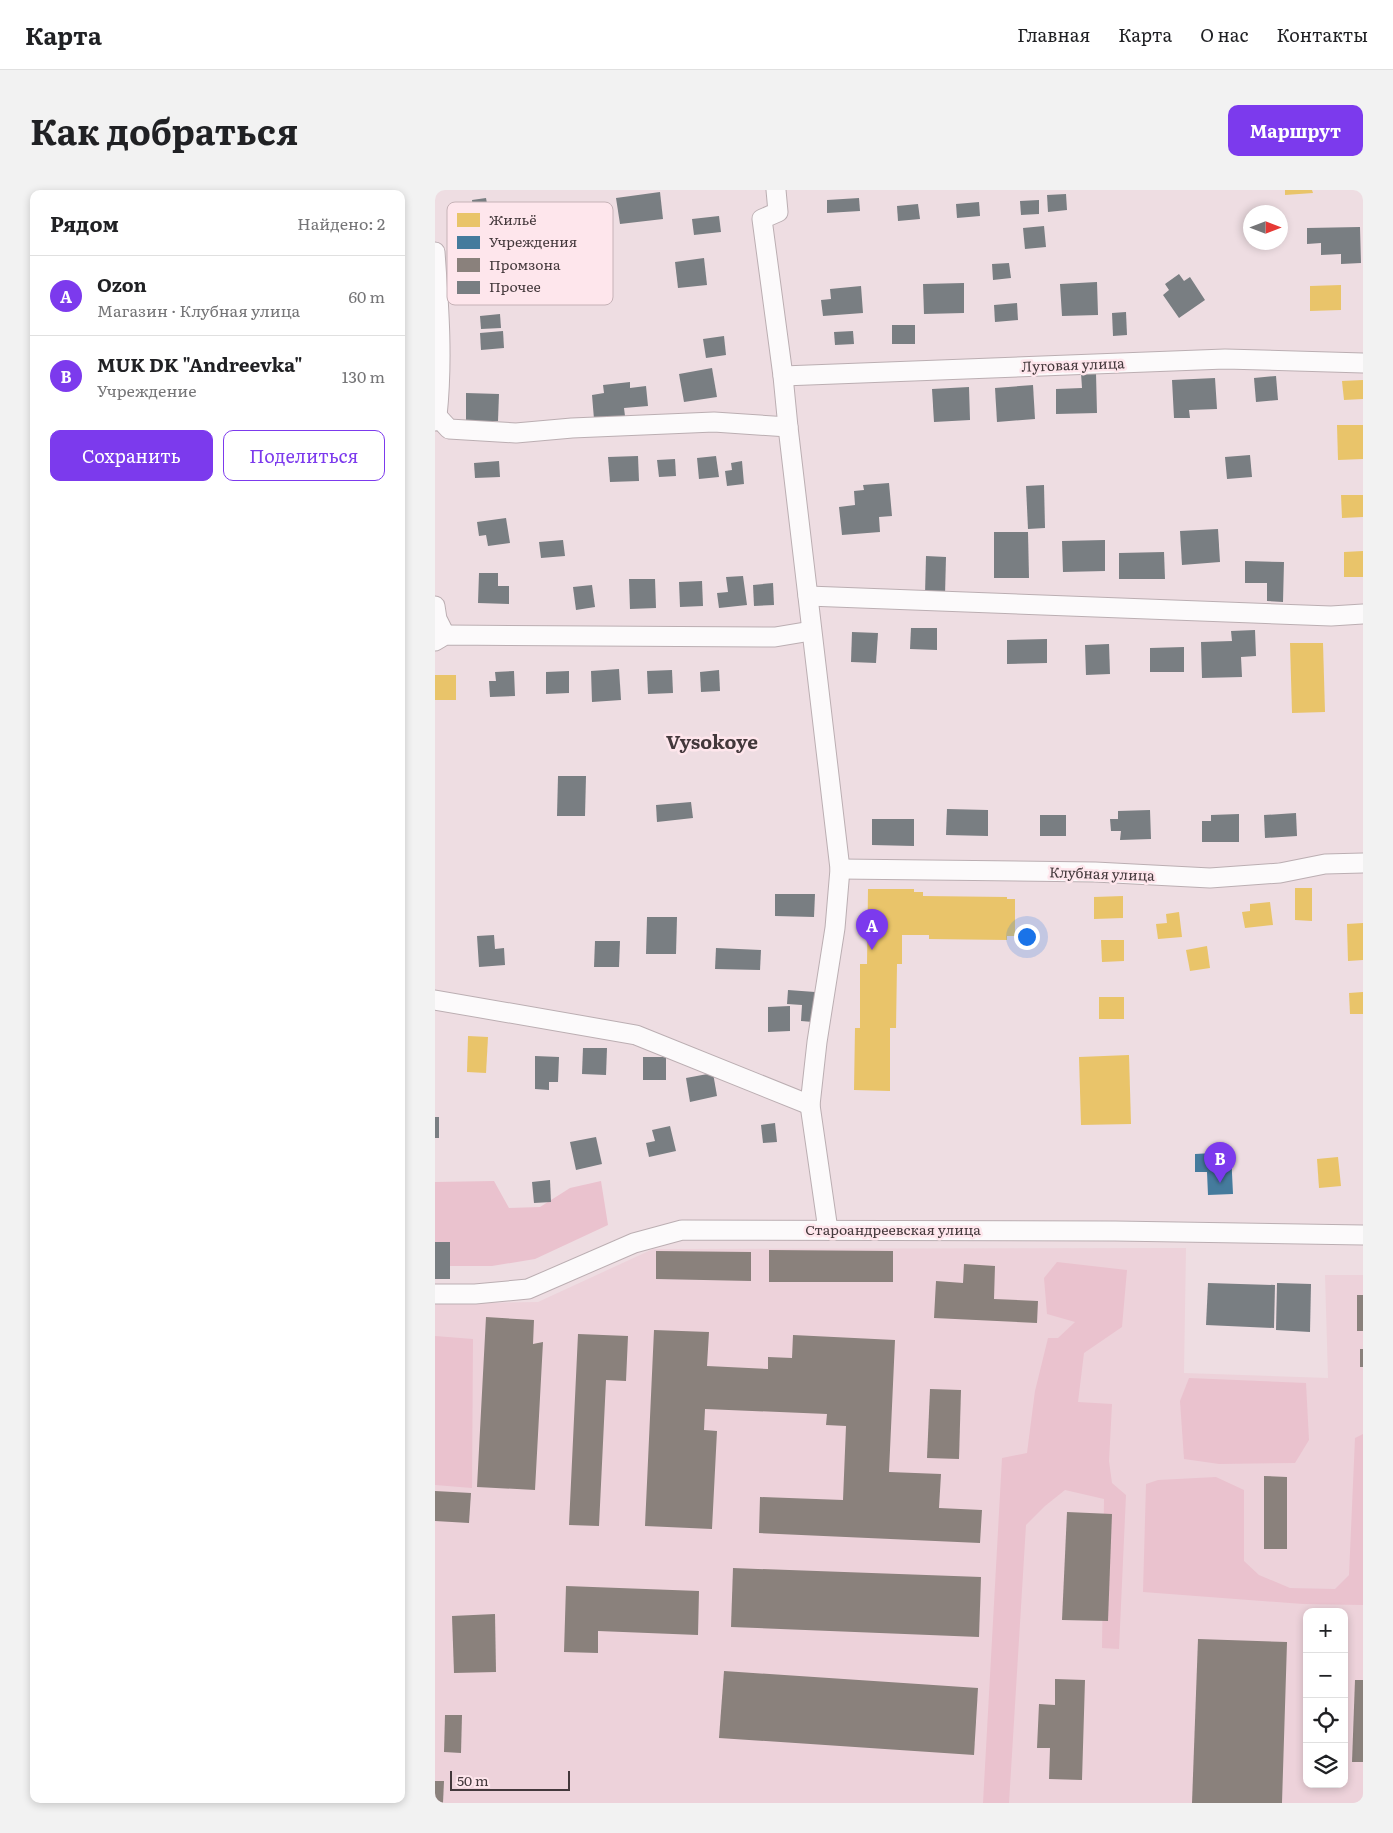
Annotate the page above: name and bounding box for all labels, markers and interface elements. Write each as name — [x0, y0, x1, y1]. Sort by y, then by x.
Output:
text: Карта — [25, 17, 102, 52]
text: Главная — [1017, 21, 1090, 48]
text: Карта — [1118, 21, 1172, 48]
text: О нас — [1200, 21, 1248, 48]
text: Контакты — [1276, 21, 1368, 48]
text: Как добраться — [30, 104, 298, 156]
button: Маршрут — [1228, 105, 1363, 156]
legend — [447, 202, 613, 305]
north arrow — [1243, 205, 1288, 250]
text: Рядом — [50, 207, 119, 238]
text: Жильё — [489, 209, 537, 229]
text: Найдено: 2 — [297, 211, 385, 235]
text: Учреждения — [489, 231, 577, 251]
text: Промзона — [489, 254, 561, 274]
text: Ozon — [97, 270, 147, 298]
text: Прочее — [489, 276, 541, 296]
text: A — [60, 284, 72, 308]
text: 60 m — [348, 284, 385, 308]
text: Магазин · Клубная улица — [97, 298, 300, 322]
text: MUK DK "Andreevka" — [97, 350, 303, 378]
street label: Луговая улица — [1021, 352, 1125, 376]
text: B — [60, 364, 72, 388]
text: 130 m — [342, 364, 385, 388]
text: Учреждение — [97, 378, 197, 402]
button: Сохранить — [50, 430, 213, 481]
button: Поделиться — [223, 430, 385, 481]
district label: Vysokoye — [666, 727, 758, 755]
street label: Клубная улица — [1049, 861, 1156, 885]
pin: A — [856, 909, 888, 950]
your location — [1014, 924, 1040, 950]
pin: B — [1204, 1142, 1236, 1183]
street label: Староандреевская улица — [805, 1219, 981, 1239]
map controls — [1303, 1608, 1348, 1788]
button: + — [1303, 1608, 1348, 1653]
button: − — [1303, 1653, 1348, 1698]
button: locate — [1303, 1698, 1348, 1743]
button: layers — [1303, 1743, 1348, 1788]
scale bar — [450, 1768, 570, 1791]
text: 50 m — [457, 1770, 489, 1790]

